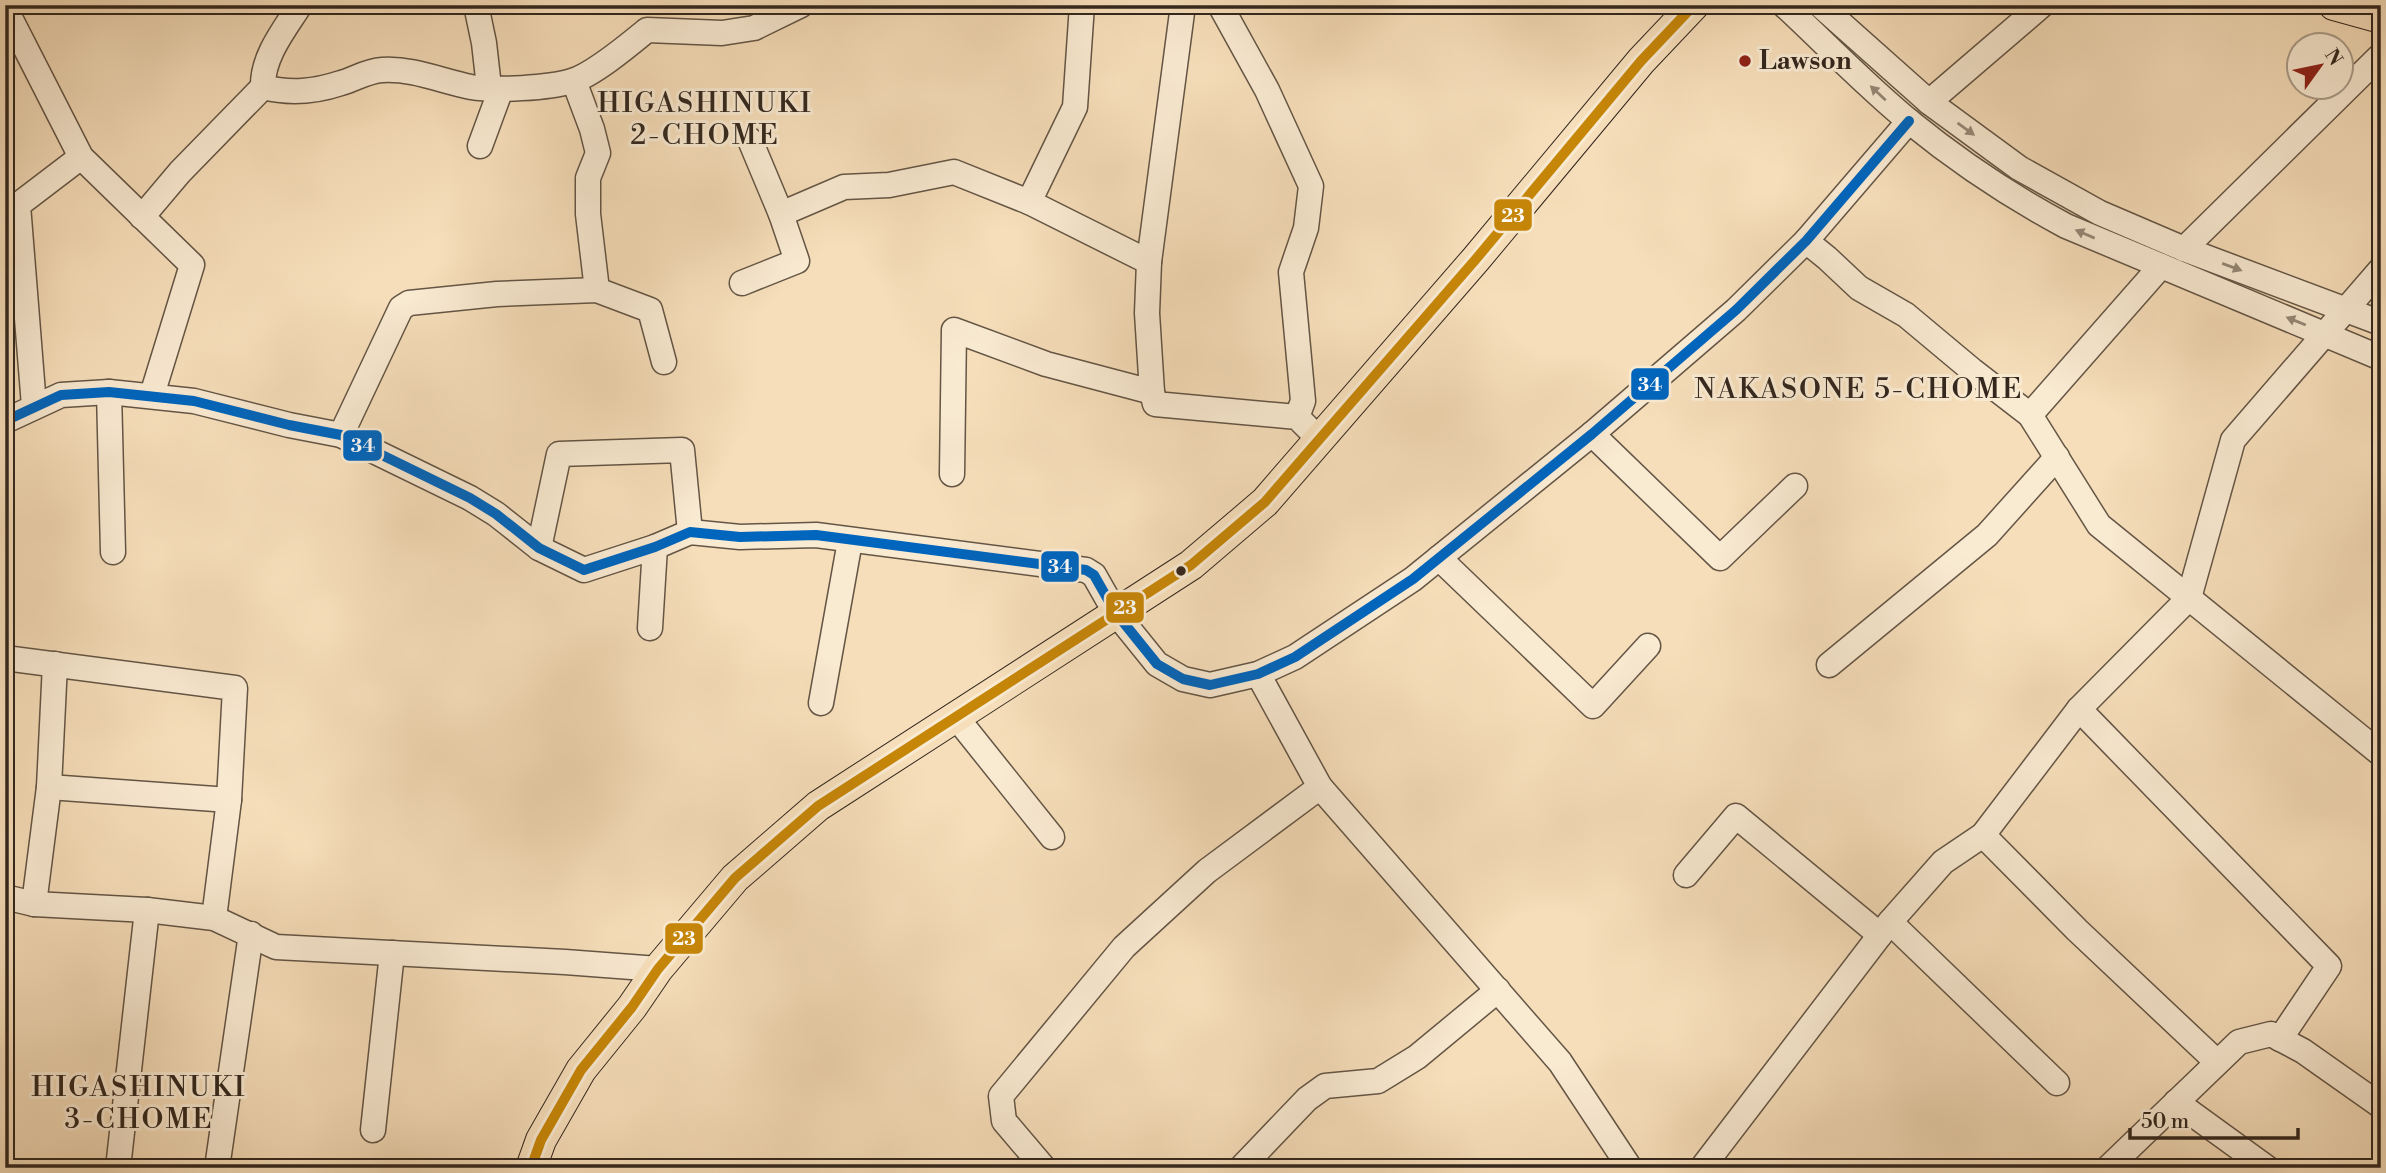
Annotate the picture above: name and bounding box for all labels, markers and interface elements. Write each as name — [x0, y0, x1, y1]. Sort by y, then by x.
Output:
north arrow — [2284, 32, 2354, 102]
text: N — [2319, 44, 2348, 70]
place label: Lawson — [1759, 45, 1852, 77]
marker: Lawson — [1737, 53, 1753, 69]
one-way arrow — [1870, 85, 1887, 101]
district label: HIGASHINUKI 2-CHOME — [597, 86, 813, 153]
one-way arrow — [1957, 121, 1975, 135]
line badge: 23 — [1493, 198, 1533, 232]
text: 23 — [1501, 204, 1525, 228]
one-way arrow — [2074, 229, 2095, 240]
one-way arrow — [2221, 262, 2242, 273]
one-way arrow — [2285, 315, 2306, 326]
line badge: 34 — [1630, 367, 1670, 401]
district label: NAKASONE 5-CHOME — [1695, 372, 2023, 407]
text: 34 — [1638, 373, 1662, 397]
line badge: 34 — [342, 429, 383, 462]
text: 34 — [351, 434, 375, 458]
line badge: 34 — [1040, 550, 1080, 583]
text: 34 — [1048, 555, 1072, 579]
unlabelled marker — [1174, 564, 1188, 578]
line badge: 23 — [1105, 591, 1145, 624]
text: 23 — [1113, 596, 1137, 620]
line badge: 23 — [664, 922, 704, 955]
text: 23 — [672, 927, 696, 951]
district label: HIGASHINUKI 3-CHOME — [31, 1070, 247, 1137]
scale bar — [2130, 1096, 2298, 1140]
text: 50 m — [2141, 1109, 2189, 1135]

